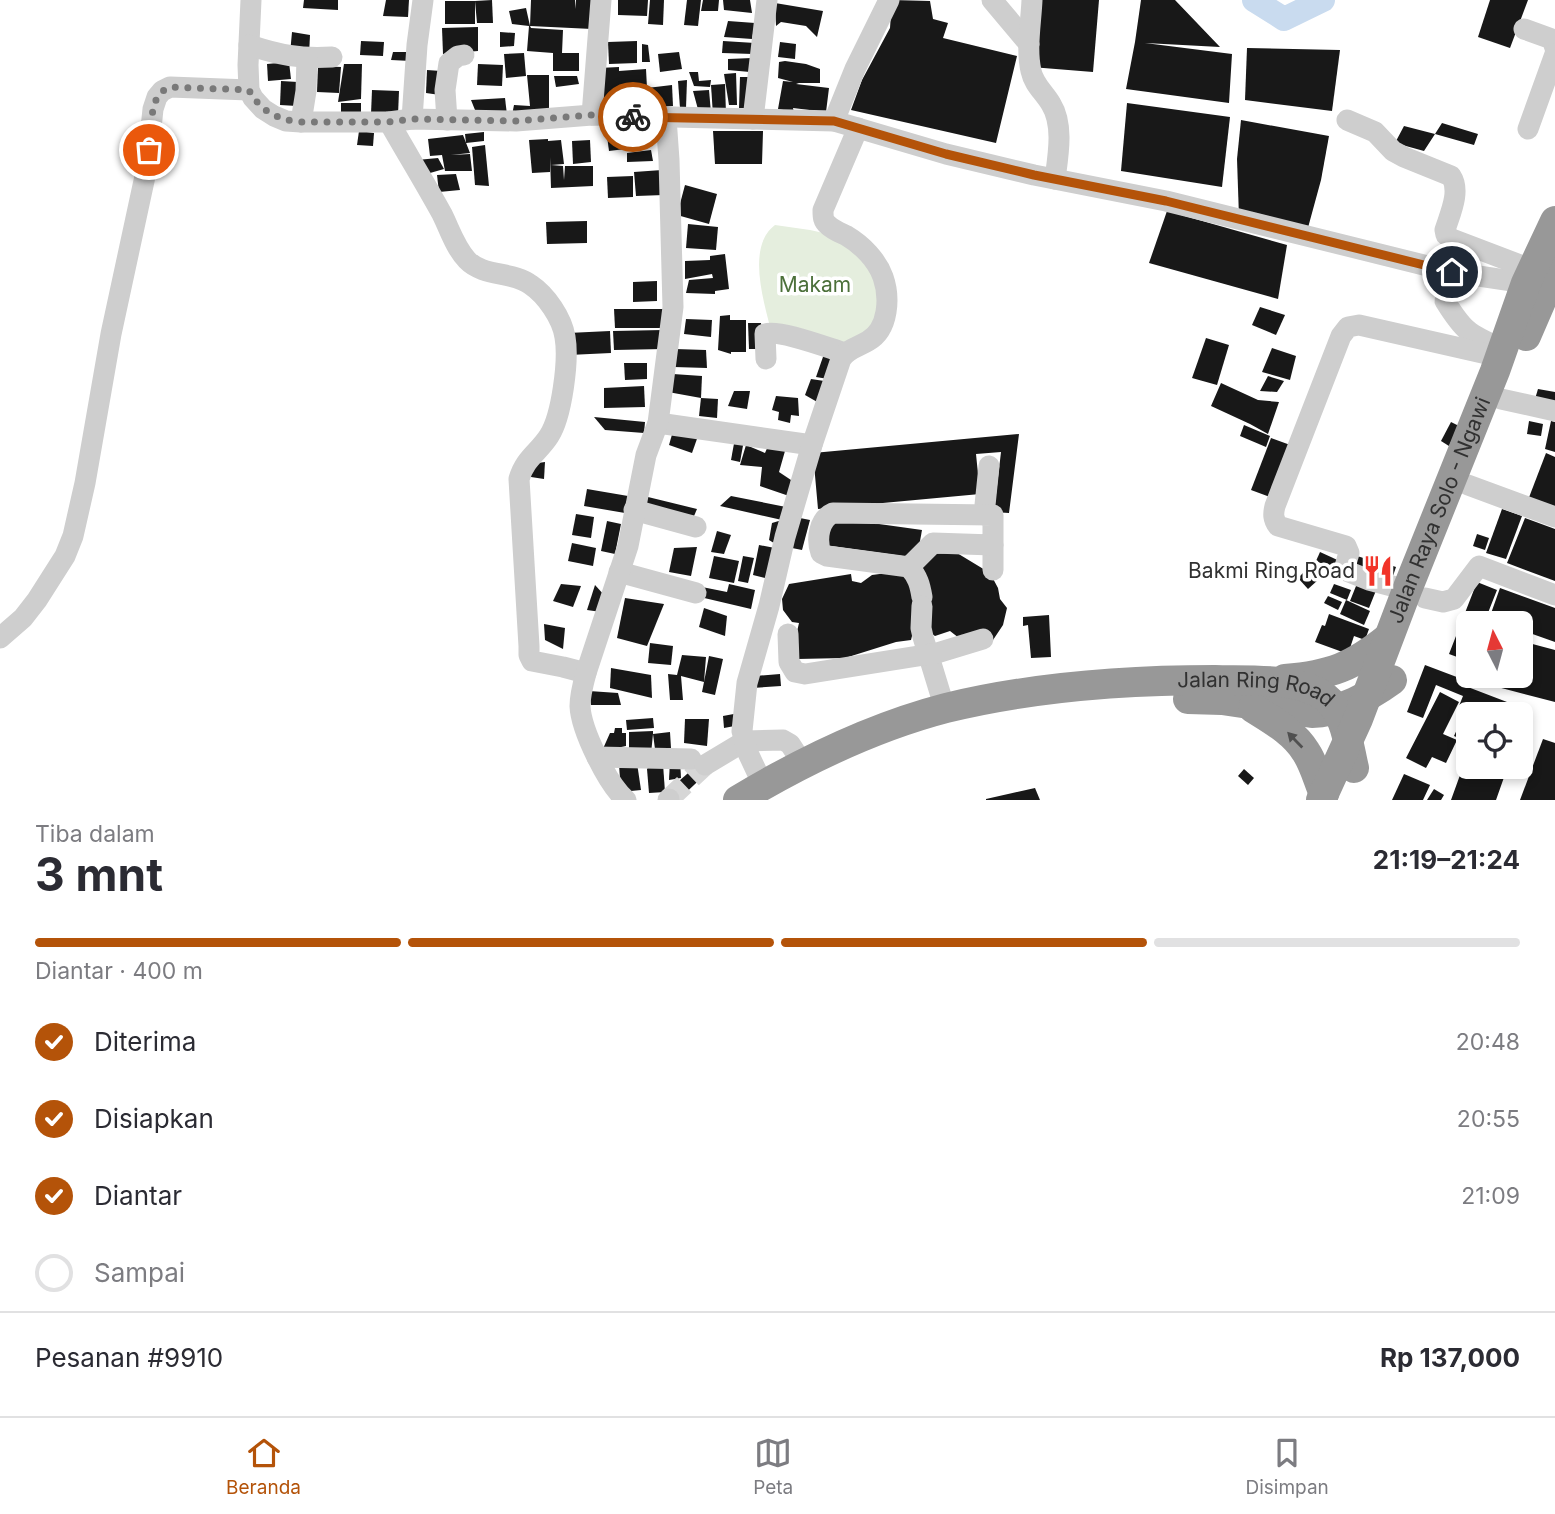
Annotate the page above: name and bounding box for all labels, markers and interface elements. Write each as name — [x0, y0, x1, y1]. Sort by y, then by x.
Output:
courier — [598, 82, 668, 152]
icon: bike — [614, 98, 652, 136]
pin — [119, 120, 179, 180]
icon: bag — [130, 131, 168, 169]
pin — [1422, 242, 1482, 302]
icon: home — [1433, 253, 1471, 291]
park label: Makam — [779, 272, 851, 297]
street label: Jalan Raya Solo - Ngawi — [1383, 393, 1495, 627]
restaurant icon: Bakmi Ring Road — [1361, 554, 1395, 588]
place label: Bakmi Ring Road — [1188, 558, 1355, 583]
north arrow — [1456, 611, 1533, 688]
map controls — [1456, 611, 1533, 779]
street label: Jalan Ring Road — [1177, 667, 1340, 711]
button: locate — [1456, 702, 1533, 779]
one-way arrow — [1287, 731, 1304, 748]
text: Tiba dalam — [35, 820, 155, 848]
text: 21:19–21:24 — [1373, 844, 1520, 875]
text: 3 mnt — [35, 846, 163, 902]
text: Diantar · 400 m — [35, 957, 203, 985]
icon: check — [35, 1023, 73, 1061]
text: Diterima — [94, 1026, 196, 1057]
text: 20:48 — [1456, 1028, 1520, 1056]
icon: check — [35, 1100, 73, 1138]
text: Disiapkan — [94, 1103, 214, 1134]
text: 20:55 — [1457, 1105, 1520, 1133]
icon: check — [35, 1177, 73, 1215]
text: Diantar — [94, 1180, 182, 1211]
text: 21:09 — [1461, 1182, 1520, 1210]
text: Sampai — [94, 1257, 185, 1288]
text: Pesanan #9910 — [35, 1342, 223, 1373]
text: Rp 137,000 — [1380, 1342, 1520, 1373]
tab: Beranda — [226, 1434, 301, 1499]
tab: Peta — [753, 1434, 793, 1499]
tab: Disimpan — [1246, 1434, 1329, 1499]

